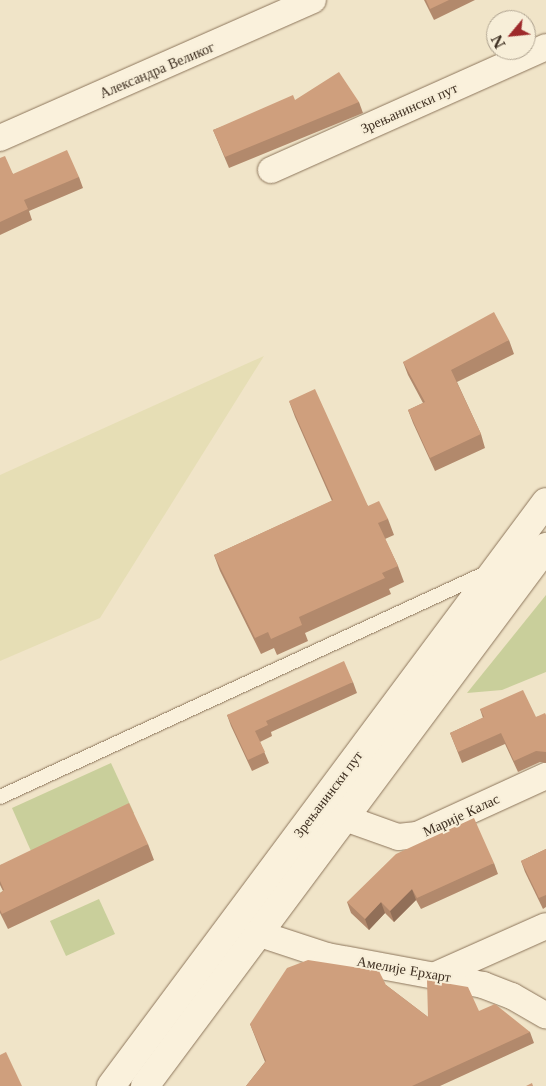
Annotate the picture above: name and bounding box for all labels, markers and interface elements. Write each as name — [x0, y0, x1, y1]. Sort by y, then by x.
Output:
north arrow — [486, 10, 536, 60]
text: N — [488, 32, 510, 52]
street label: Александра Великог — [97, 38, 217, 102]
street label: Зрењанински пут — [358, 79, 460, 137]
street label: Зрењанински пут — [290, 747, 366, 841]
street label: Марије Калас — [420, 790, 502, 840]
street label: Амелије Ерхарт — [356, 952, 452, 986]

